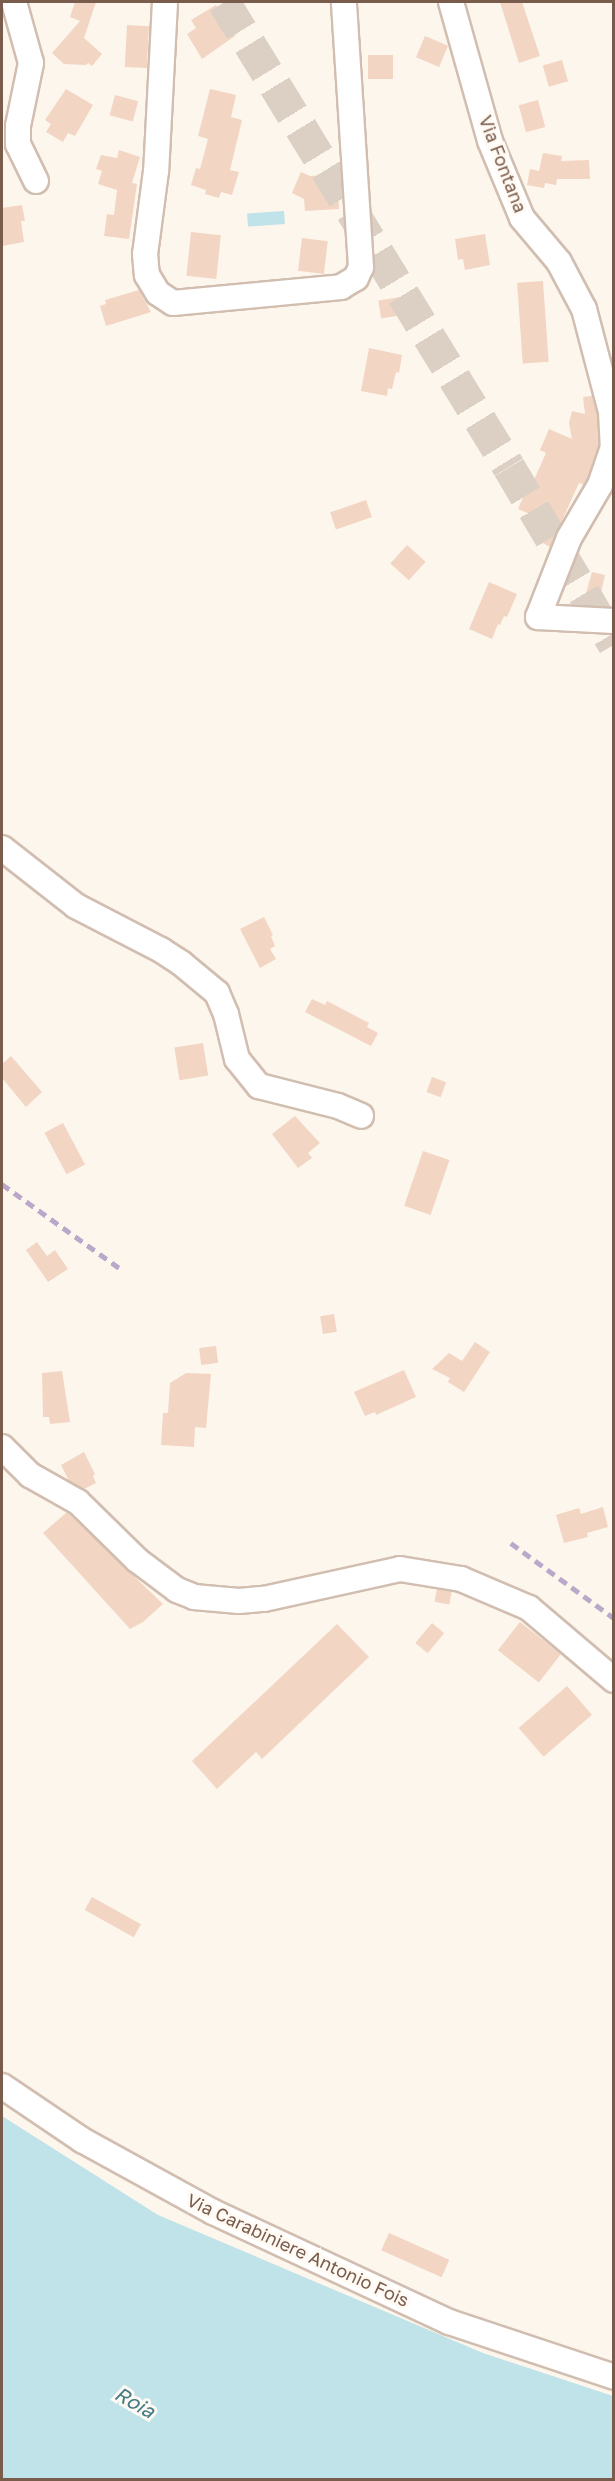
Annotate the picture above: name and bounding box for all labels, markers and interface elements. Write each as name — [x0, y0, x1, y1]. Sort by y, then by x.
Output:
street label: Via Fontana — [475, 112, 531, 216]
street label: Via Carabiniere Antonio Fois — [183, 2189, 413, 2311]
water label: Roia — [111, 2381, 159, 2423]

